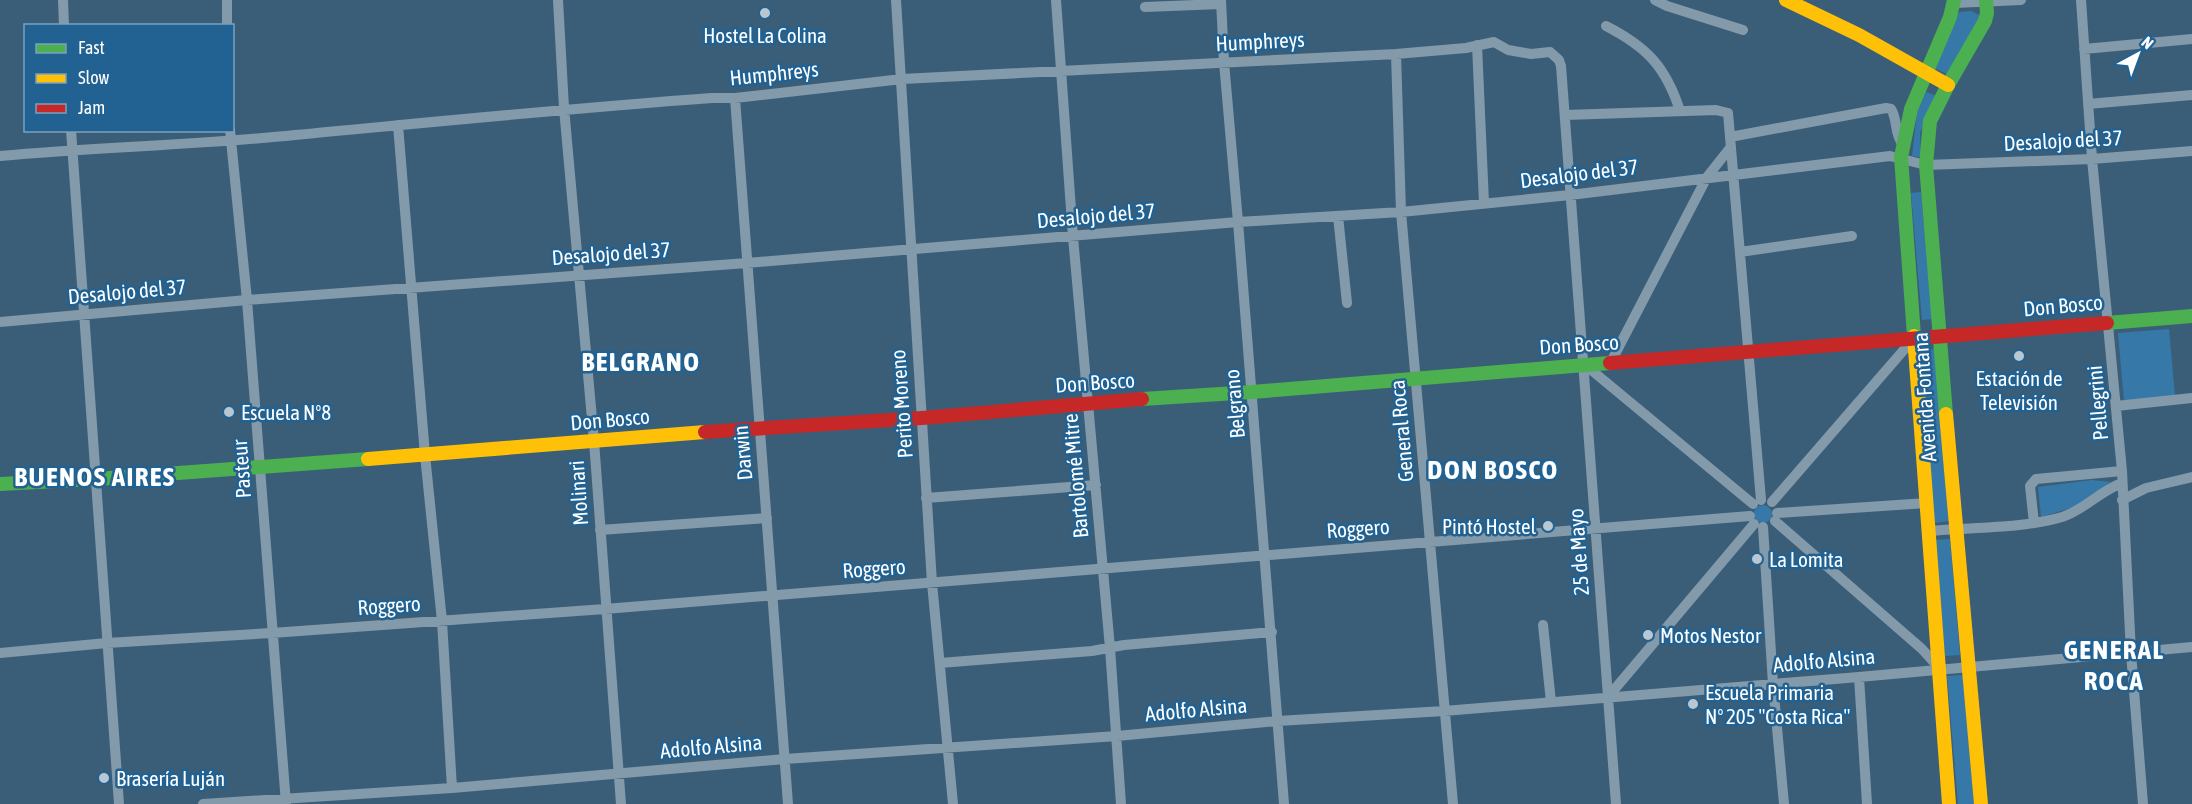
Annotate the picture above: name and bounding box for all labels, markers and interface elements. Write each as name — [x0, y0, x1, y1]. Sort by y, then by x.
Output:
marker: Hostel La Colina — [758, 6, 772, 20]
place label: Hostel La Colina — [703, 23, 827, 47]
legend — [24, 24, 234, 132]
north arrow — [2108, 24, 2168, 84]
street label: Humphreys — [1215, 27, 1305, 55]
text: N — [2138, 33, 2157, 53]
text: Fast — [78, 37, 105, 58]
street label: Humphreys — [728, 56, 820, 90]
text: Slow — [78, 67, 109, 88]
text: Jam — [78, 97, 105, 118]
street label: Desalojo del 37 — [2003, 125, 2123, 155]
street label: Desalojo del 37 — [1519, 154, 1639, 192]
street label: Desalojo del 37 — [1036, 198, 1156, 232]
street label: Desalojo del 37 — [551, 237, 671, 269]
street label: Desalojo del 37 — [67, 274, 187, 308]
street label: Don Bosco — [2022, 290, 2104, 320]
street label: Don Bosco — [1538, 329, 1620, 359]
street label: Avenida Fontana — [1908, 331, 1940, 463]
district label: BELGRANO — [582, 346, 700, 377]
street label: Perito Moreno — [885, 349, 917, 459]
marker: Estación de Televisión — [2012, 349, 2026, 363]
street label: Pellegrini — [2082, 365, 2112, 441]
place label: Estación de Televisión — [1975, 366, 2063, 414]
street label: Don Bosco — [1054, 367, 1136, 397]
street label: Belgrano — [1219, 368, 1249, 440]
street label: General Roca — [1385, 379, 1417, 483]
place label: Escuela N°8 — [241, 400, 331, 424]
street label: Don Bosco — [569, 404, 651, 434]
marker: Escuela N°8 — [222, 405, 236, 419]
street label: Bartolomé Mitre — [1058, 413, 1092, 539]
street label: Darwin — [728, 424, 756, 482]
street label: Pasteur — [227, 438, 255, 499]
district label: DON BOSCO — [1427, 454, 1559, 485]
street label: Molinari — [564, 460, 592, 526]
district label: BUENOS AIRES — [14, 461, 176, 492]
street label: 25 de Mayo — [1563, 508, 1593, 596]
street label: Roggero — [1326, 514, 1390, 542]
place label: Pintó Hostel — [1442, 514, 1536, 538]
marker: Pintó Hostel — [1541, 519, 1555, 533]
place label: La Lomita — [1769, 547, 1844, 571]
marker: La Lomita — [1750, 552, 1764, 566]
street label: Roggero — [842, 554, 906, 582]
street label: Roggero — [357, 591, 421, 619]
place label: Motos Nestor — [1660, 623, 1762, 647]
marker: Motos Nestor — [1641, 628, 1655, 642]
district label: GENERAL ROCA — [2064, 634, 2164, 696]
street label: Adolfo Alsina — [1772, 644, 1876, 676]
place label: Escuela Primaria Nº 205 "Costa Rica" — [1705, 680, 1851, 728]
street label: Adolfo Alsina — [1144, 693, 1248, 725]
marker: Escuela Primaria Nº 205 "Costa Rica" — [1686, 697, 1700, 711]
street label: Adolfo Alsina — [659, 730, 763, 762]
place label: Brasería Luján — [116, 766, 225, 790]
marker: Brasería Luján — [97, 771, 111, 785]

